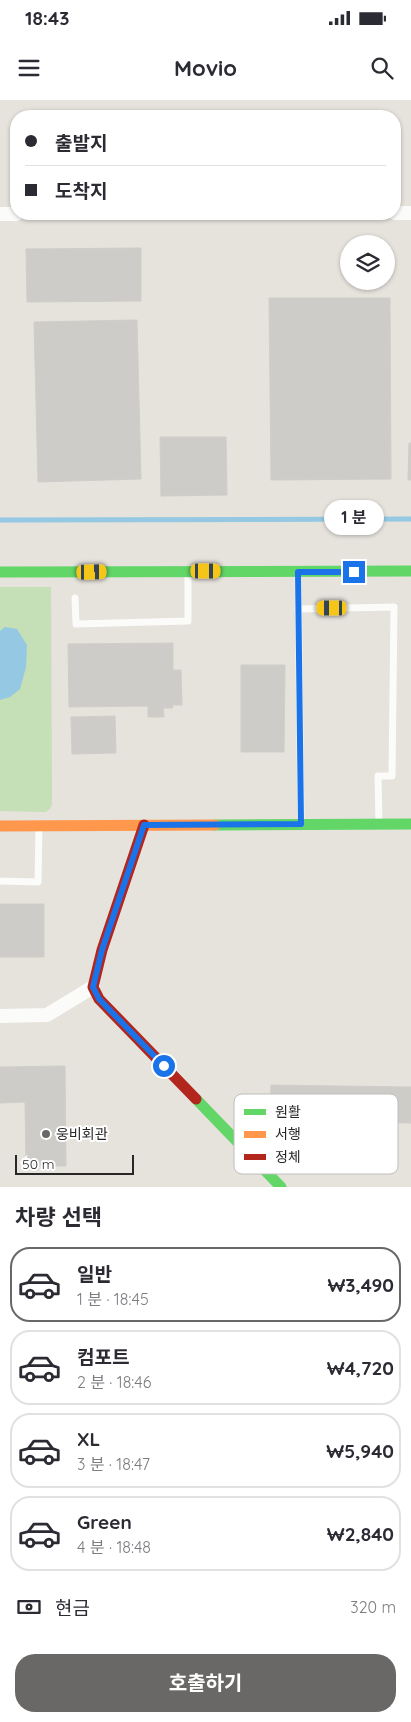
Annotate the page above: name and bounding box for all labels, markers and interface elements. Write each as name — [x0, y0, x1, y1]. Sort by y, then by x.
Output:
text: 18:43 — [25, 6, 69, 30]
icon: menu — [15, 54, 43, 82]
text: Movio — [174, 54, 237, 82]
icon: search — [368, 54, 396, 82]
text: 출발지 — [55, 131, 107, 155]
text: 도착지 — [55, 179, 107, 203]
map controls — [340, 235, 395, 290]
button: layers — [340, 235, 395, 290]
callout: 1 분 — [324, 500, 384, 534]
text: 1 분 — [341, 507, 367, 527]
route end — [343, 561, 365, 583]
car — [76, 564, 107, 580]
car — [191, 564, 221, 579]
car — [317, 601, 347, 616]
route start — [153, 1055, 175, 1077]
legend — [234, 1094, 398, 1174]
text: 원활 — [275, 1103, 301, 1121]
place label: 웅비회관 — [56, 1125, 108, 1143]
text: 서행 — [275, 1125, 301, 1143]
marker: 웅비회관 — [40, 1128, 52, 1140]
text: 정체 — [275, 1148, 301, 1166]
scale bar — [15, 1152, 134, 1175]
text: 50 m — [22, 1155, 55, 1173]
text: 차량 선택 — [15, 1203, 102, 1231]
icon: car — [17, 1262, 62, 1307]
text: 일반 — [77, 1262, 112, 1286]
text: ₩3,490 — [327, 1273, 394, 1297]
text: 1 분 · 18:45 — [77, 1289, 149, 1309]
icon: car — [17, 1345, 62, 1390]
text: 컴포트 — [77, 1345, 129, 1369]
text: ₩4,720 — [327, 1356, 394, 1380]
text: 2 분 · 18:46 — [77, 1372, 151, 1392]
text: XL — [77, 1427, 100, 1451]
icon: car — [17, 1428, 62, 1473]
text: ₩5,940 — [326, 1439, 394, 1463]
text: 3 분 · 18:47 — [77, 1454, 150, 1474]
text: Green — [77, 1510, 132, 1534]
icon: car — [17, 1511, 62, 1556]
text: ₩2,840 — [327, 1522, 394, 1546]
text: 4 분 · 18:48 — [77, 1537, 151, 1557]
icon: cash — [15, 1593, 43, 1621]
text: 현금 — [55, 1596, 90, 1620]
text: 320 m — [350, 1597, 396, 1617]
button: 호출하기 — [15, 1654, 396, 1712]

